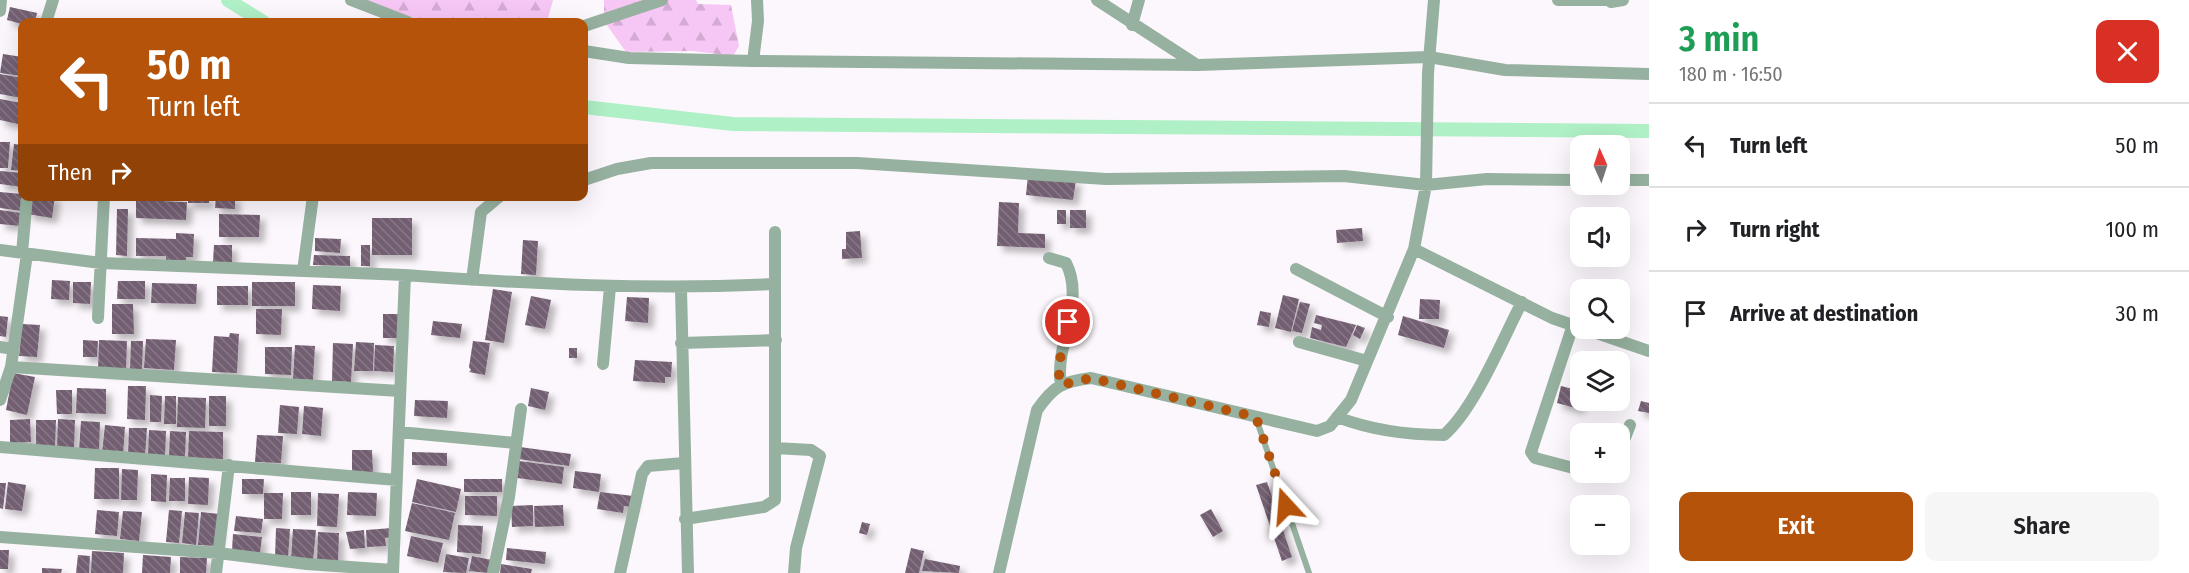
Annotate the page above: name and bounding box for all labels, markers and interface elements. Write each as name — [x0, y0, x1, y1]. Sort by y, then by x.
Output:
text: 3 min — [1679, 17, 1759, 61]
button: close — [2096, 20, 2159, 83]
text: 50 m — [147, 40, 231, 90]
icon: left — [48, 42, 126, 120]
text: 180 m · 16:50 — [1679, 62, 1783, 86]
text: Turn left — [147, 91, 240, 123]
icon: left — [1679, 129, 1712, 162]
text: Turn left — [1730, 132, 1808, 159]
text: 50 m — [2115, 132, 2159, 159]
north arrow — [1570, 135, 1630, 195]
map controls — [1570, 135, 1630, 555]
icon: right — [104, 156, 137, 189]
text: Then — [48, 159, 92, 186]
button: sound — [1570, 207, 1630, 267]
icon: right — [1679, 213, 1712, 246]
text: Turn right — [1730, 216, 1819, 243]
text: 100 m — [2105, 216, 2159, 243]
button: search — [1570, 279, 1630, 339]
pin — [1042, 296, 1093, 347]
icon: arrive — [1679, 297, 1712, 330]
text: Arrive at destination — [1730, 300, 1918, 327]
text: 30 m — [2116, 300, 2159, 327]
icon: arrive — [1051, 305, 1084, 338]
button: layers — [1570, 351, 1630, 411]
button: + — [1570, 423, 1630, 483]
position arrow — [1254, 474, 1318, 538]
button: Exit — [1679, 492, 1913, 561]
button: Share — [1925, 492, 2159, 561]
button: − — [1570, 495, 1630, 555]

